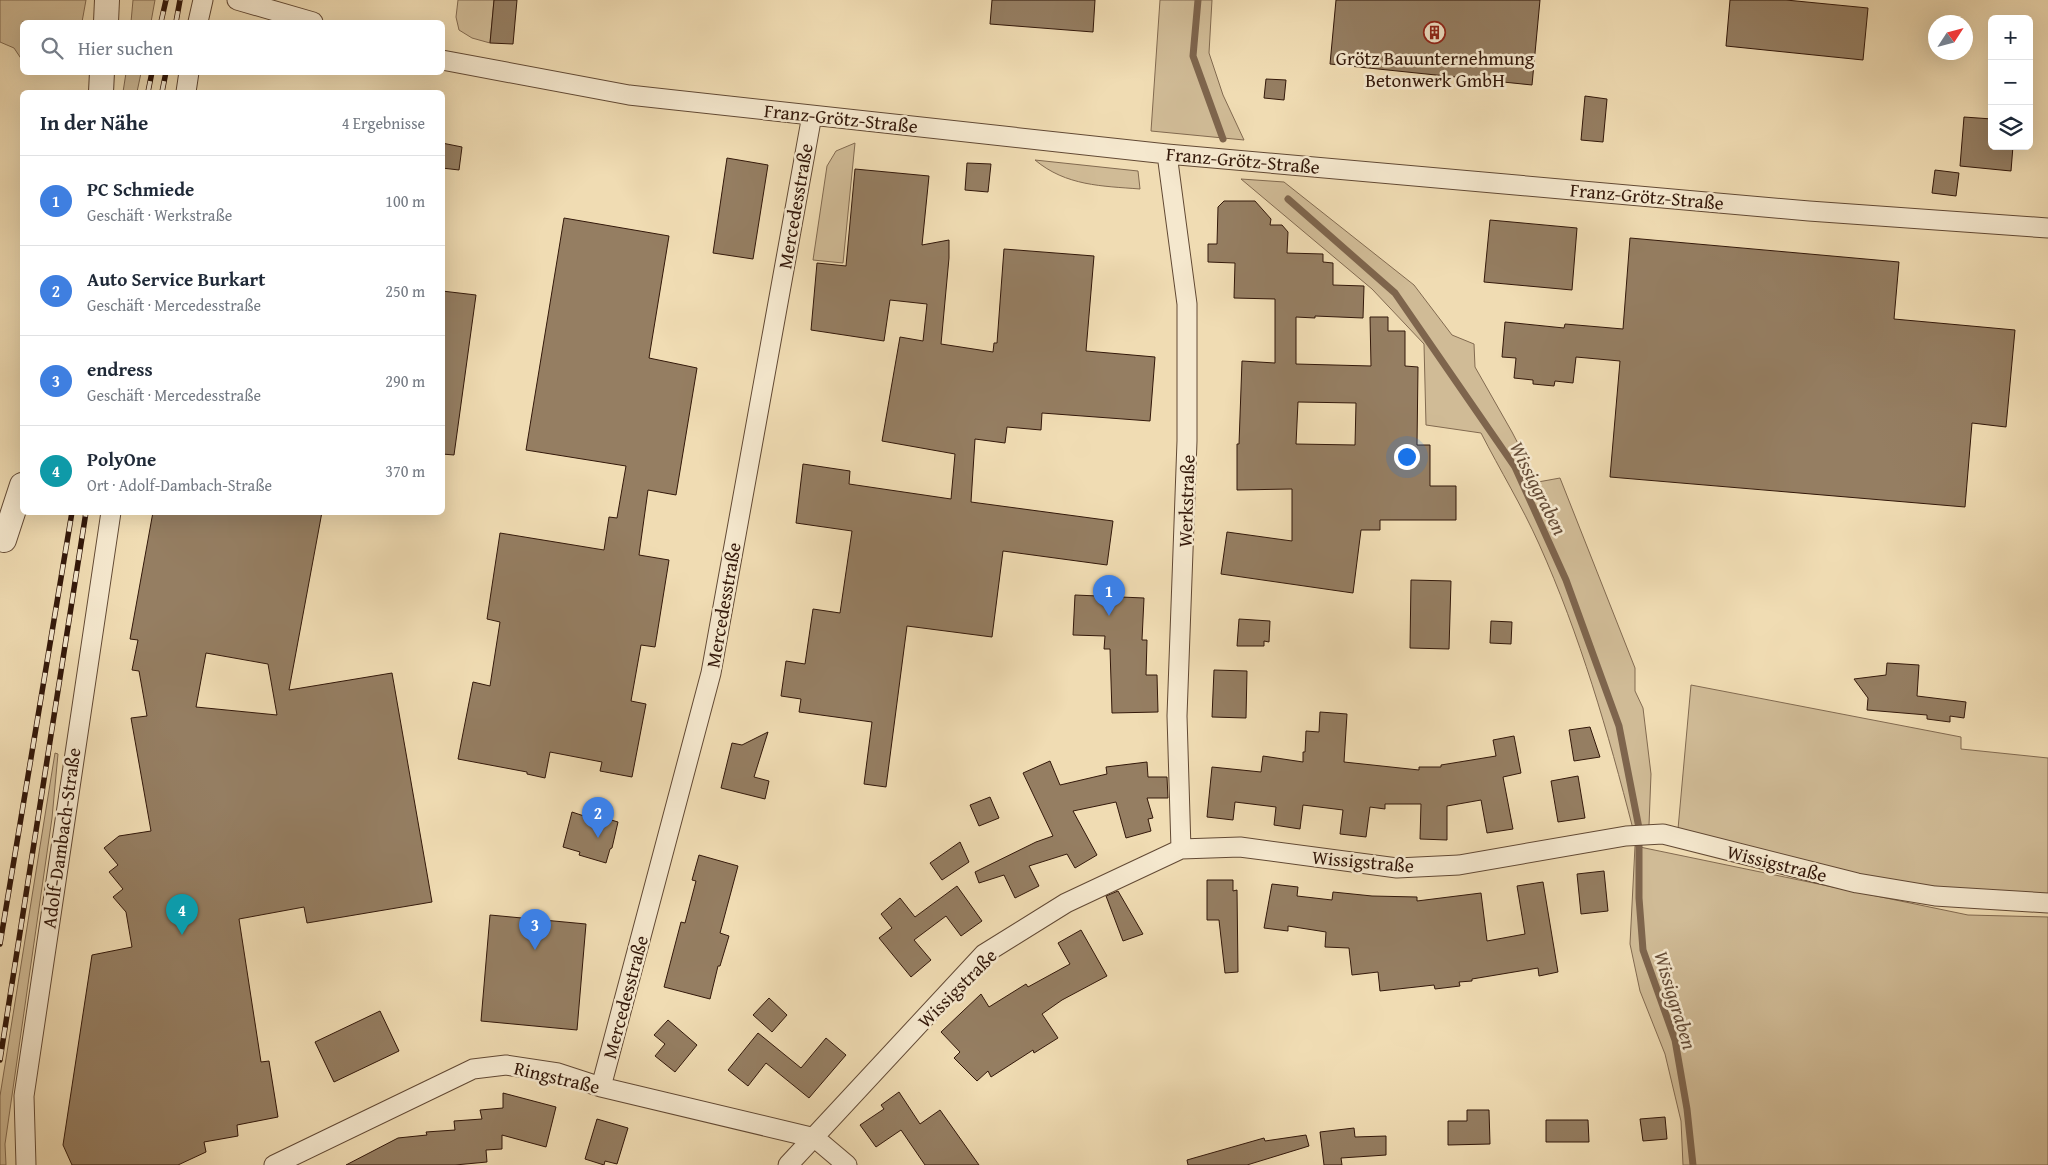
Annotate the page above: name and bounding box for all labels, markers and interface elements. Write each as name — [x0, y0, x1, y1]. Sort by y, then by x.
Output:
north arrow — [1928, 15, 1973, 60]
map controls — [1988, 15, 2033, 150]
button: + — [1988, 15, 2033, 60]
search box — [20, 20, 445, 75]
building icon: Grötz Bauunternehmung Betonwerk GmbH — [1423, 20, 1447, 44]
icon: search — [38, 34, 66, 62]
text: Hier suchen — [78, 34, 173, 62]
place label: Grötz Bauunternehmung Betonwerk GmbH — [1336, 44, 1535, 94]
button: − — [1988, 60, 2033, 105]
street label: Franz-Grötz-Straße — [763, 96, 919, 140]
button: layers — [1988, 105, 2033, 150]
text: In der Nähe — [40, 107, 148, 138]
text: 4 Ergebnisse — [342, 111, 425, 135]
street label: Franz-Grötz-Straße — [1165, 139, 1321, 181]
street label: Mercedesstraße — [770, 141, 820, 271]
text: PC Schmiede — [87, 175, 194, 203]
street label: Franz-Grötz-Straße — [1569, 175, 1725, 217]
text: 1 — [52, 189, 60, 213]
text: 100 m — [385, 189, 425, 213]
text: Geschäft · Werkstraße — [87, 203, 232, 227]
text: Auto Service Burkart — [87, 265, 265, 293]
text: 2 — [52, 279, 60, 303]
text: 250 m — [385, 279, 425, 303]
text: Geschäft · Mercedesstraße — [87, 293, 261, 317]
text: endress — [87, 355, 153, 383]
text: 3 — [52, 369, 60, 393]
text: 290 m — [385, 369, 425, 393]
text: Geschäft · Mercedesstraße — [87, 383, 261, 407]
water label: Wissiggraben — [1503, 436, 1575, 540]
your location — [1394, 444, 1420, 470]
text: PolyOne — [87, 445, 156, 473]
street label: Werkstraße — [1170, 454, 1202, 548]
text: 4 — [52, 459, 60, 483]
text: 370 m — [385, 459, 425, 483]
text: Ort · Adolf-Dambach-Straße — [87, 473, 272, 497]
street label: Mercedesstraße — [698, 540, 748, 670]
pin: 1 — [1093, 575, 1125, 616]
street label: Adolf-Dambach-Straße — [34, 746, 88, 930]
pin: 2 — [582, 797, 614, 838]
street label: Wissigstraße — [1724, 837, 1830, 889]
street label: Wissigstraße — [1311, 843, 1415, 879]
pin: 4 — [166, 894, 198, 935]
pin: 3 — [519, 909, 551, 950]
street label: Mercedesstraße — [595, 932, 655, 1062]
street label: Wissigstraße — [911, 942, 1003, 1034]
water label: Wissiggraben — [1647, 947, 1705, 1053]
street label: Ringstraße — [511, 1054, 603, 1100]

